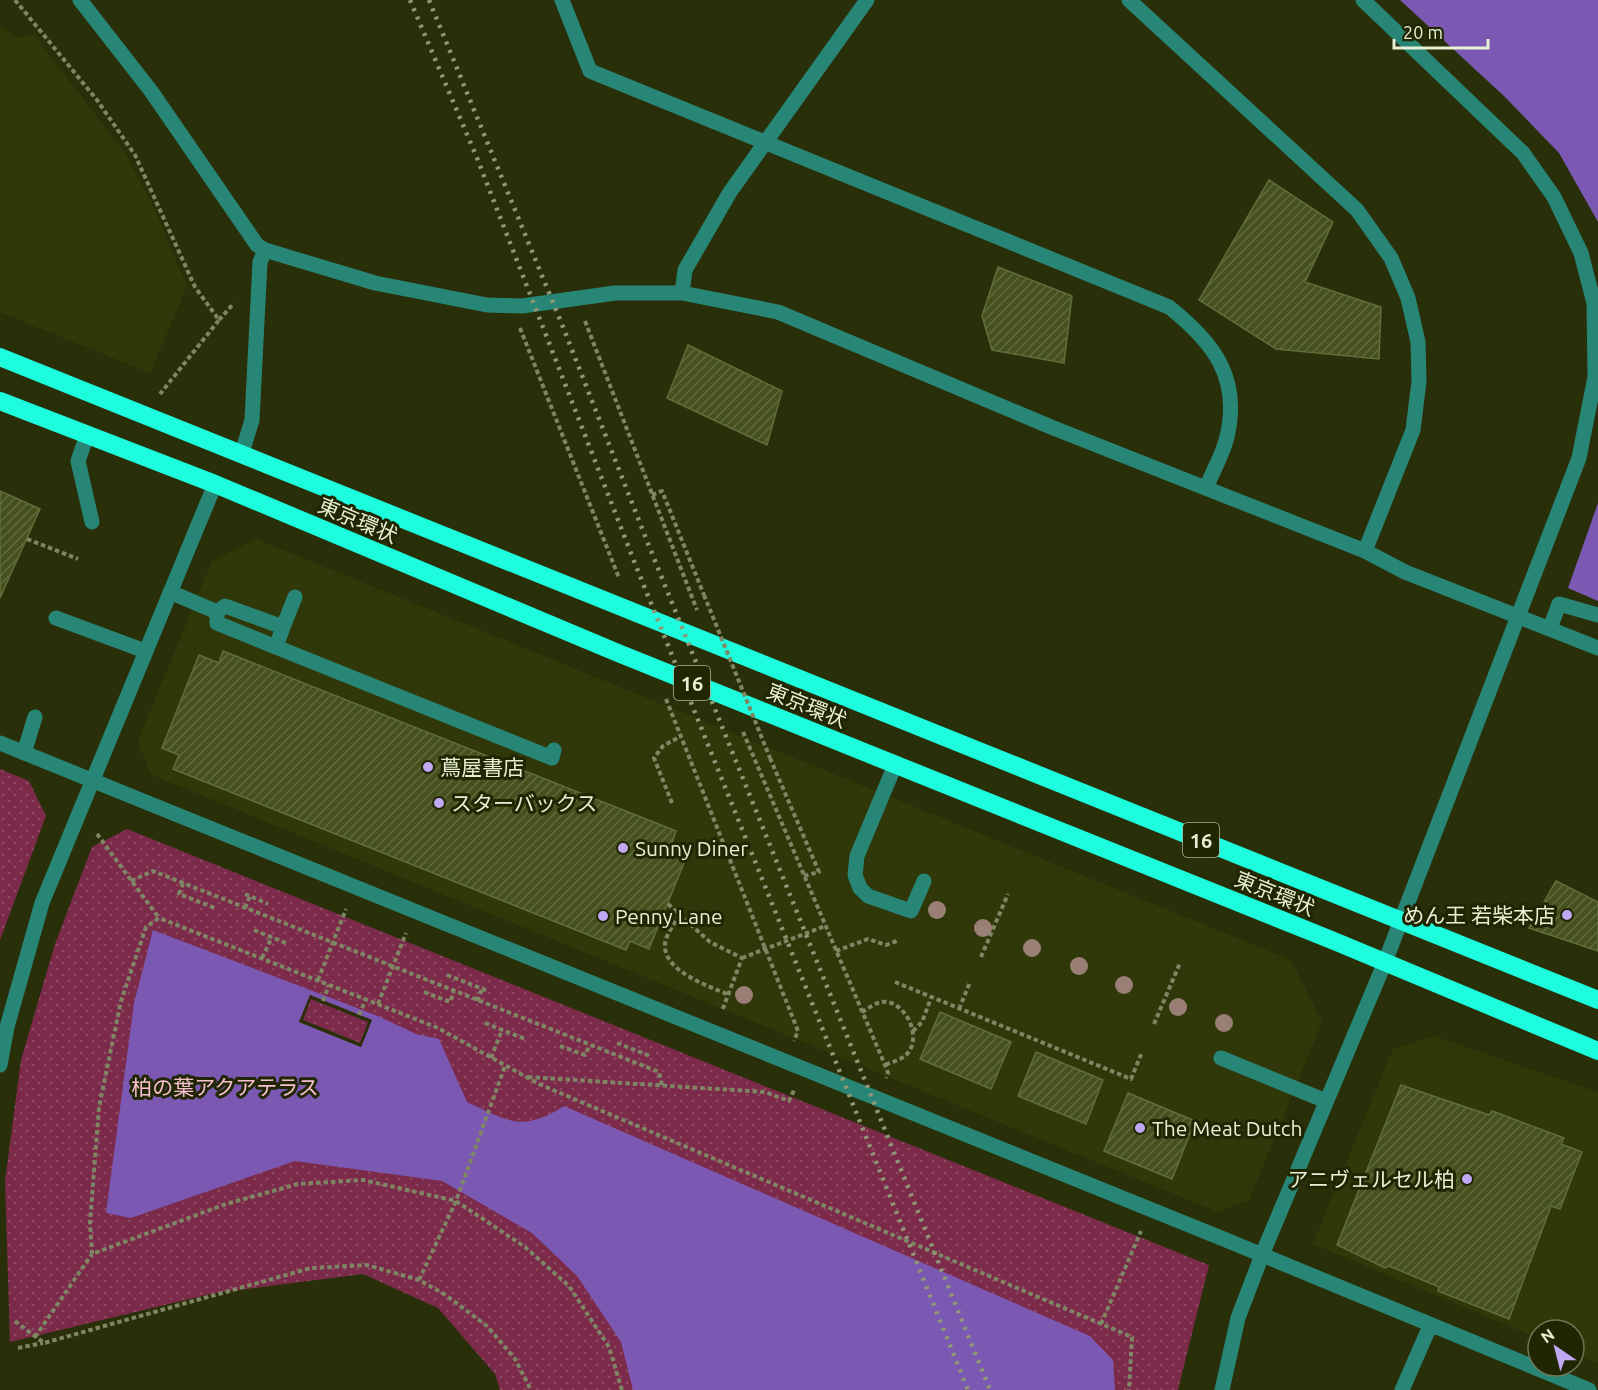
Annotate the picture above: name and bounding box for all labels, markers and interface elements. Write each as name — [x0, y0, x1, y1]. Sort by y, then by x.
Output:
scale bar — [1394, 12, 1488, 50]
text: 20 m — [1403, 22, 1443, 42]
street label: 東京環状 — [315, 493, 401, 547]
road number: 16 — [674, 666, 710, 700]
street label: 東京環状 — [764, 678, 850, 732]
place label: 蔦屋書店 — [440, 755, 524, 779]
marker: 蔦屋書店 — [421, 760, 435, 774]
place label: スターバックス — [451, 791, 597, 815]
marker: スターバックス — [432, 796, 446, 810]
road number: 16 — [1183, 823, 1219, 857]
place label: Sunny Diner — [635, 836, 748, 860]
marker: Sunny Diner — [616, 841, 630, 855]
street label: 東京環状 — [1232, 866, 1318, 920]
place label: めん王 若柴本店 — [1403, 903, 1555, 927]
place label: Penny Lane — [615, 904, 723, 928]
marker: めん王 若柴本店 — [1560, 908, 1574, 922]
marker: Penny Lane — [596, 909, 610, 923]
park label: 柏の葉アクアテラス — [131, 1075, 319, 1099]
place label: The Meat Dutch — [1152, 1116, 1303, 1140]
marker: The Meat Dutch — [1133, 1121, 1147, 1135]
place label: アニヴェルセル柏 — [1287, 1167, 1455, 1191]
marker: アニヴェルセル柏 — [1460, 1172, 1474, 1186]
north arrow — [1526, 1318, 1586, 1378]
text: N — [1537, 1325, 1557, 1347]

